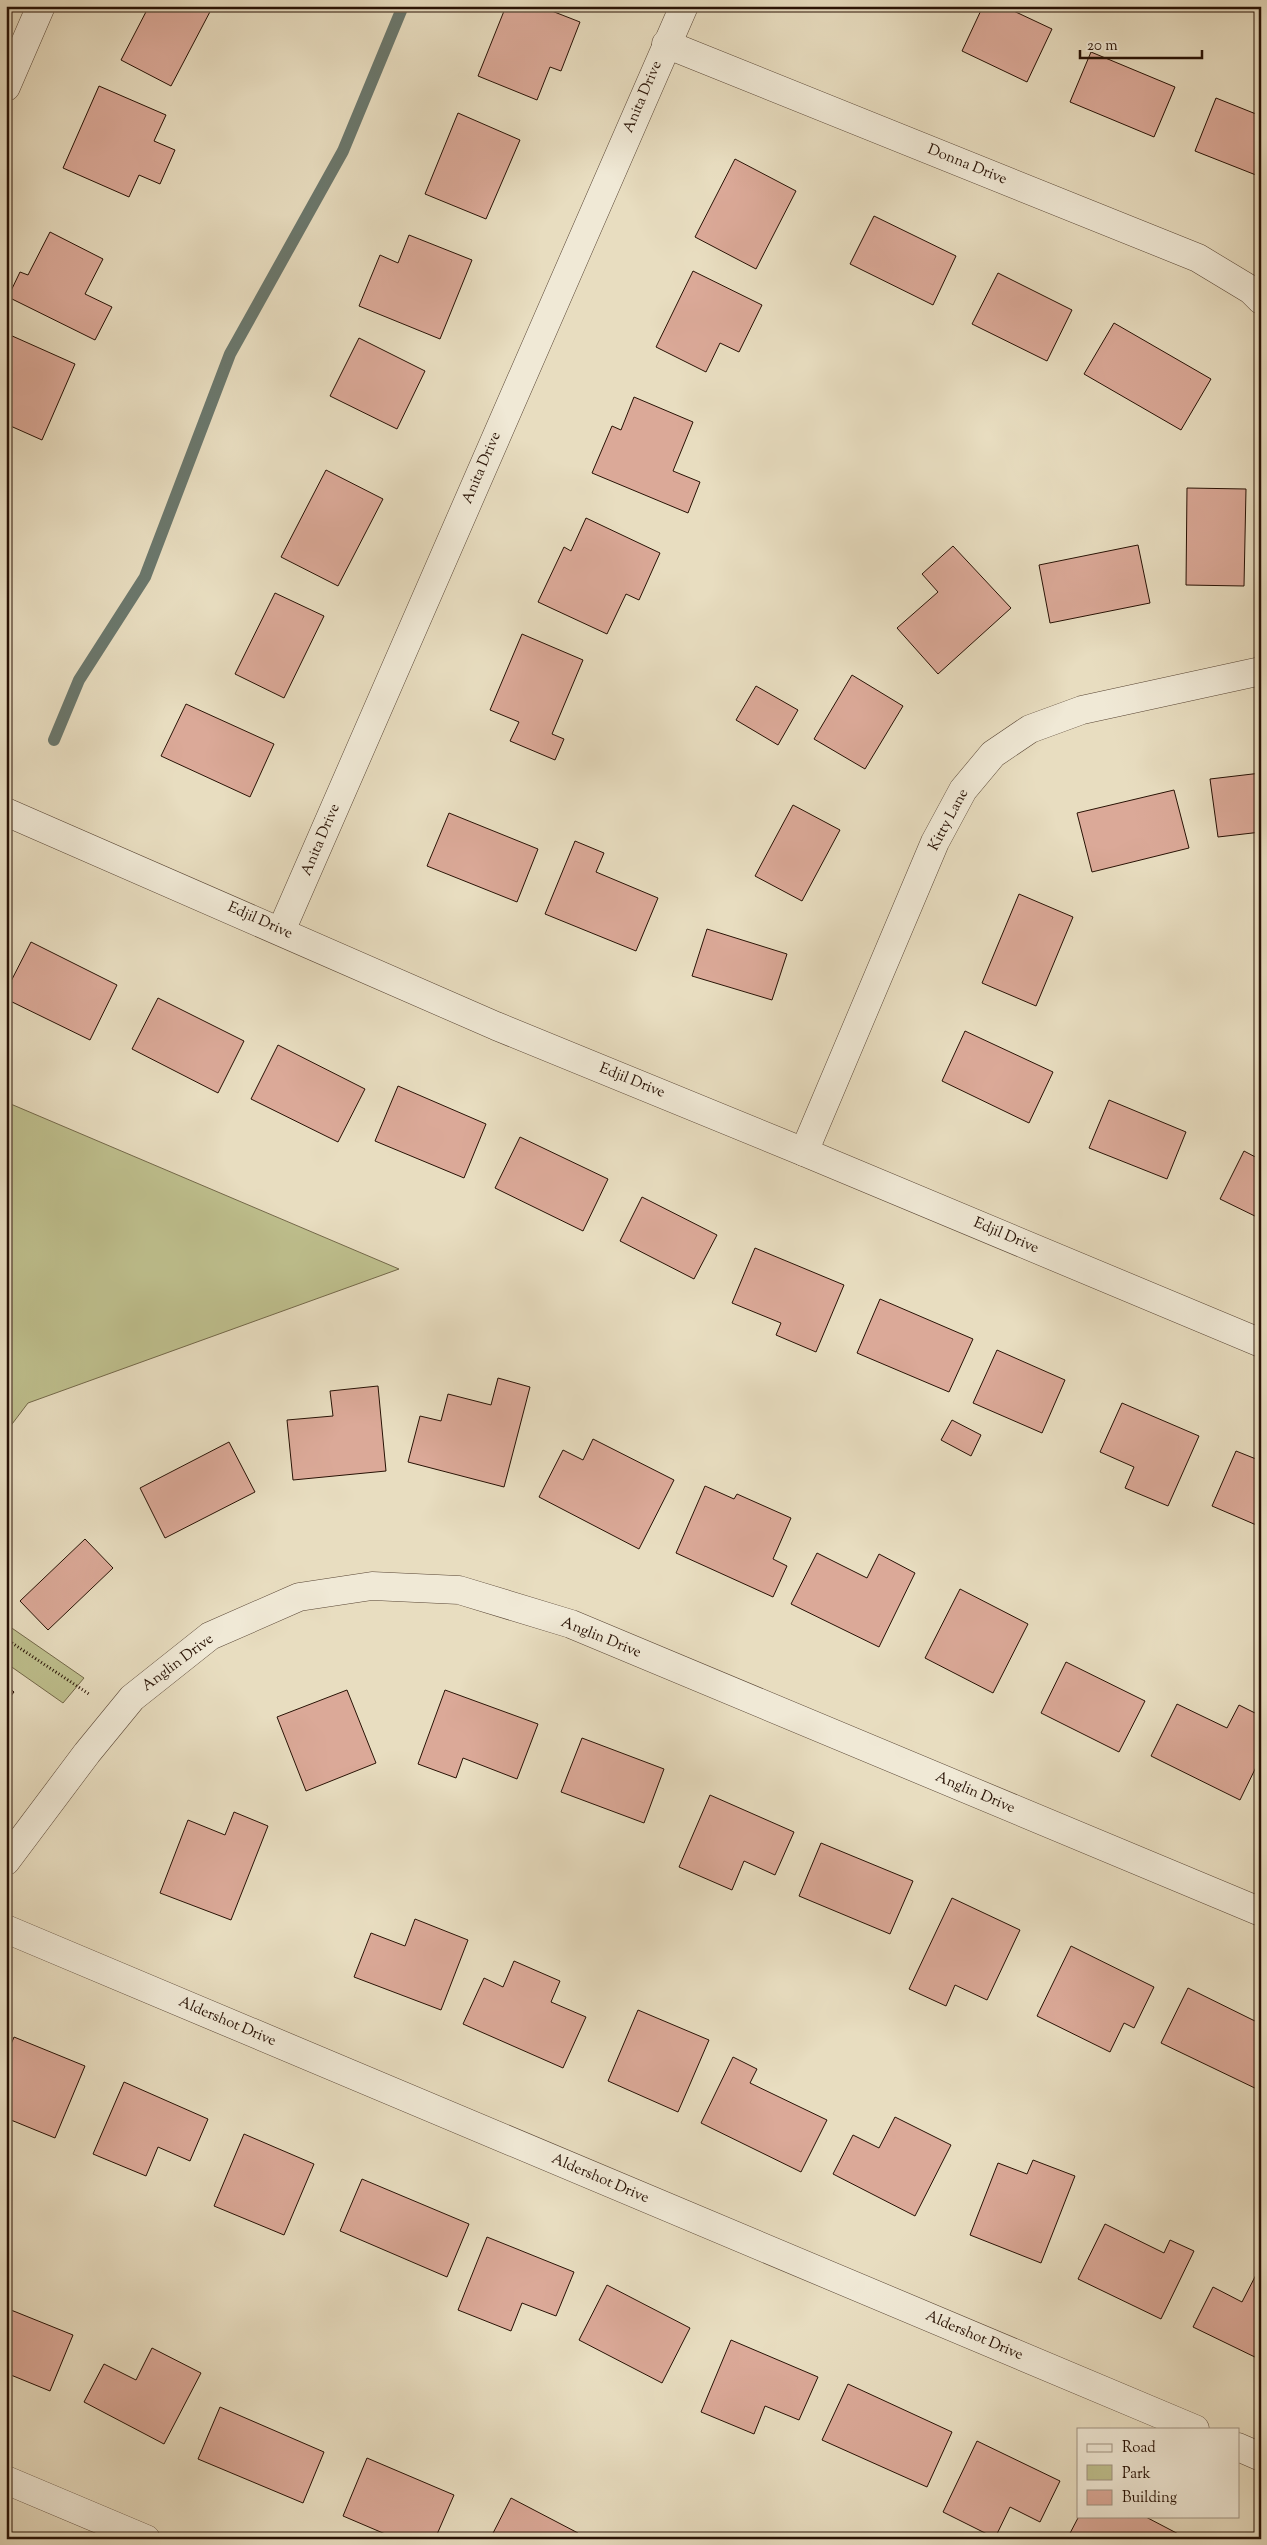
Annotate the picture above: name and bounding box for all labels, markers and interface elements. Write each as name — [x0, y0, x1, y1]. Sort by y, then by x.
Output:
scale bar — [1080, 28, 1202, 60]
text: 20 m — [1087, 36, 1118, 57]
street label: Anita Drive — [618, 58, 668, 136]
street label: Donna Drive — [924, 140, 1010, 190]
street label: Anita Drive — [457, 429, 507, 507]
street label: Kitty Lane — [924, 785, 974, 855]
street label: Anita Drive — [296, 801, 346, 879]
street label: Edjil Drive — [224, 897, 296, 945]
street label: Edjil Drive — [596, 1058, 668, 1104]
street label: Edjil Drive — [970, 1213, 1042, 1259]
street label: Anglin Drive — [558, 1612, 644, 1664]
street label: Anglin Drive — [138, 1629, 218, 1697]
street label: Anglin Drive — [932, 1767, 1018, 1819]
street label: Aldershot Drive — [175, 1992, 279, 2052]
street label: Aldershot Drive — [548, 2149, 652, 2209]
street label: Aldershot Drive — [922, 2306, 1026, 2366]
legend — [1077, 2428, 1240, 2518]
text: Road — [1122, 2438, 1156, 2459]
text: Park — [1122, 2464, 1151, 2485]
text: Building — [1122, 2488, 1177, 2509]

